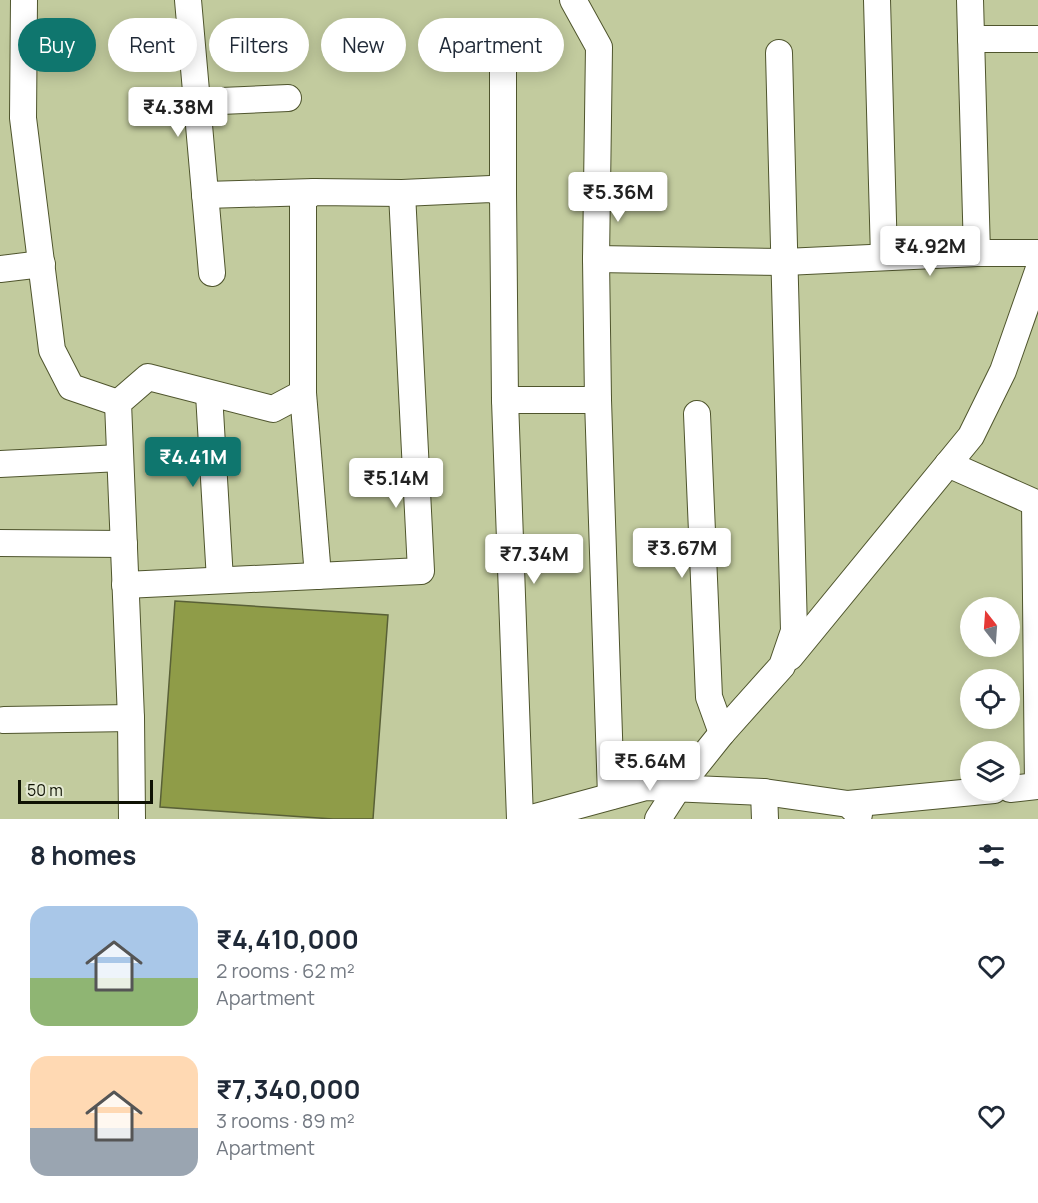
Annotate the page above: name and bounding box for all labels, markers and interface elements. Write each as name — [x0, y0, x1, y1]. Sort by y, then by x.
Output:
chip: Buy — [18, 18, 96, 72]
chip: Rent — [108, 18, 197, 72]
chip: Filters — [209, 18, 309, 72]
chip: New — [321, 18, 406, 72]
chip: Apartment — [418, 18, 564, 72]
pin: ₹4.38M — [129, 87, 227, 138]
text: ₹4.38M — [142, 93, 214, 120]
pin: ₹5.36M — [569, 172, 667, 223]
text: ₹5.36M — [582, 178, 654, 205]
pin: ₹4.92M — [881, 226, 979, 277]
text: ₹4.92M — [894, 232, 966, 259]
pin: ₹4.41M — [144, 437, 242, 488]
text: ₹4.41M — [159, 443, 227, 470]
pin: ₹5.14M — [347, 458, 445, 509]
text: ₹5.14M — [363, 464, 429, 491]
pin: ₹3.67M — [633, 528, 731, 579]
pin: ₹7.34M — [485, 534, 583, 585]
text: ₹3.67M — [647, 534, 717, 561]
text: ₹7.34M — [499, 540, 569, 567]
north arrow — [960, 597, 1020, 657]
map controls — [960, 597, 1020, 801]
button: locate — [960, 669, 1020, 729]
pin: ₹5.64M — [601, 741, 699, 792]
button: layers — [960, 741, 1020, 801]
text: ₹5.64M — [614, 747, 686, 774]
scale bar — [18, 777, 153, 804]
text: 50 m — [27, 779, 63, 801]
text: 8 homes — [30, 837, 136, 873]
icon: filters — [975, 839, 1008, 872]
text: ₹4,410,000 — [216, 921, 359, 957]
icon: home — [78, 930, 150, 1002]
icon: heart — [975, 950, 1008, 983]
text: 2 rooms · 62 m² — [216, 957, 355, 984]
text: Apartment — [216, 984, 315, 1011]
text: ₹7,340,000 — [216, 1071, 361, 1107]
icon: home — [78, 1080, 150, 1152]
icon: heart — [975, 1100, 1008, 1133]
text: 3 rooms · 89 m² — [216, 1107, 355, 1134]
text: Apartment — [216, 1134, 315, 1161]

